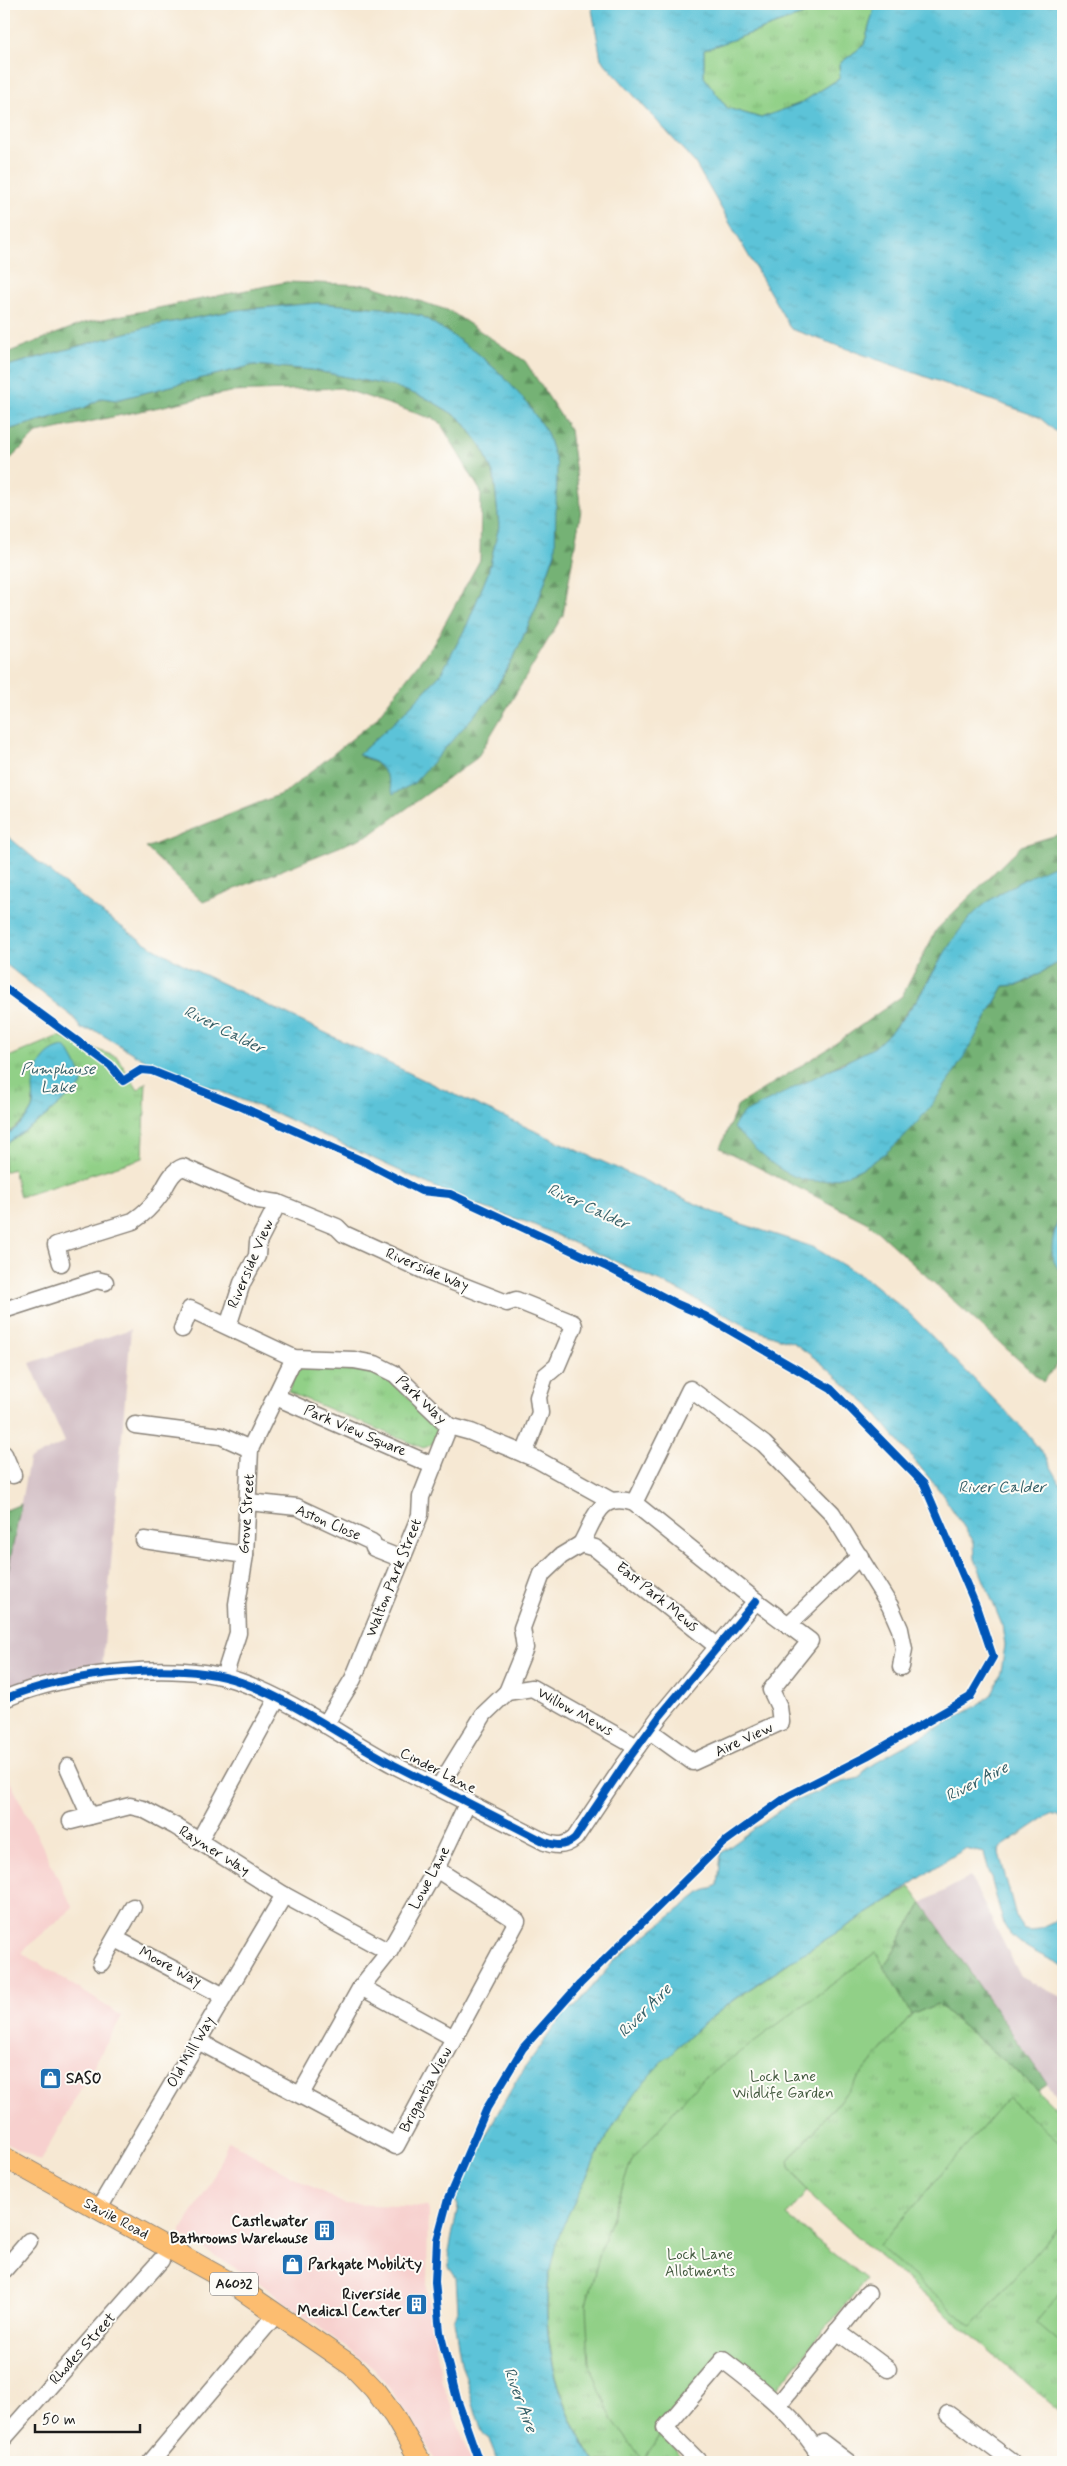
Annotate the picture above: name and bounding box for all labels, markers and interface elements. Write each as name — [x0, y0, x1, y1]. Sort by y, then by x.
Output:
water label: River Calder — [180, 1001, 270, 1060]
water label: Pumphouse Lake — [21, 1059, 96, 1098]
water label: River Calder — [544, 1179, 634, 1236]
street label: Riverside View — [223, 1216, 279, 1312]
street label: Riverside Way — [382, 1244, 472, 1296]
street label: Park Way — [391, 1371, 451, 1429]
street label: Park View Square — [301, 1400, 409, 1462]
street label: Grove Street — [234, 1473, 260, 1555]
water label: River Calder — [958, 1477, 1048, 1498]
street label: Aston Close — [292, 1500, 364, 1546]
street label: Walton Park Street — [361, 1516, 427, 1640]
street label: East Park Mews — [612, 1558, 702, 1636]
street label: Willow Mews — [534, 1683, 617, 1741]
street label: Aire View — [712, 1718, 776, 1762]
street label: Cinder Lane — [396, 1743, 480, 1799]
water label: River Aire — [942, 1757, 1013, 1807]
street label: Rayner Way — [175, 1821, 253, 1881]
street label: Lowe Lane — [405, 1843, 455, 1913]
street label: Moore Way — [135, 1942, 205, 1992]
water label: River Aire — [614, 1979, 677, 2042]
street label: Old Mill Way — [162, 2013, 220, 2091]
street label: Brigantia View — [395, 2044, 458, 2137]
shop icon: SASO — [38, 2067, 62, 2091]
park label: Lock Lane Wildlife Garden — [732, 2067, 834, 2104]
place label: SASO — [66, 2069, 102, 2089]
street label: Savile Road — [80, 2194, 152, 2244]
place label: Castlewater Bathrooms Warehouse — [170, 2212, 309, 2249]
building icon: Castlewater Bathrooms Warehouse — [312, 2219, 336, 2243]
park label: Lock Lane Allotments — [665, 2245, 735, 2282]
shop icon: Parkgate Mobility — [280, 2253, 304, 2277]
place label: Parkgate Mobility — [308, 2255, 422, 2276]
road number: A6032 — [210, 2272, 258, 2296]
place label: Riverside Medical Center — [297, 2285, 402, 2322]
building icon: Riverside Medical Center — [405, 2292, 429, 2316]
street label: Rhodes Street — [45, 2309, 121, 2389]
water label: River Aire — [499, 2365, 542, 2436]
scale bar — [35, 2401, 140, 2433]
text: 50 m — [42, 2410, 76, 2430]

